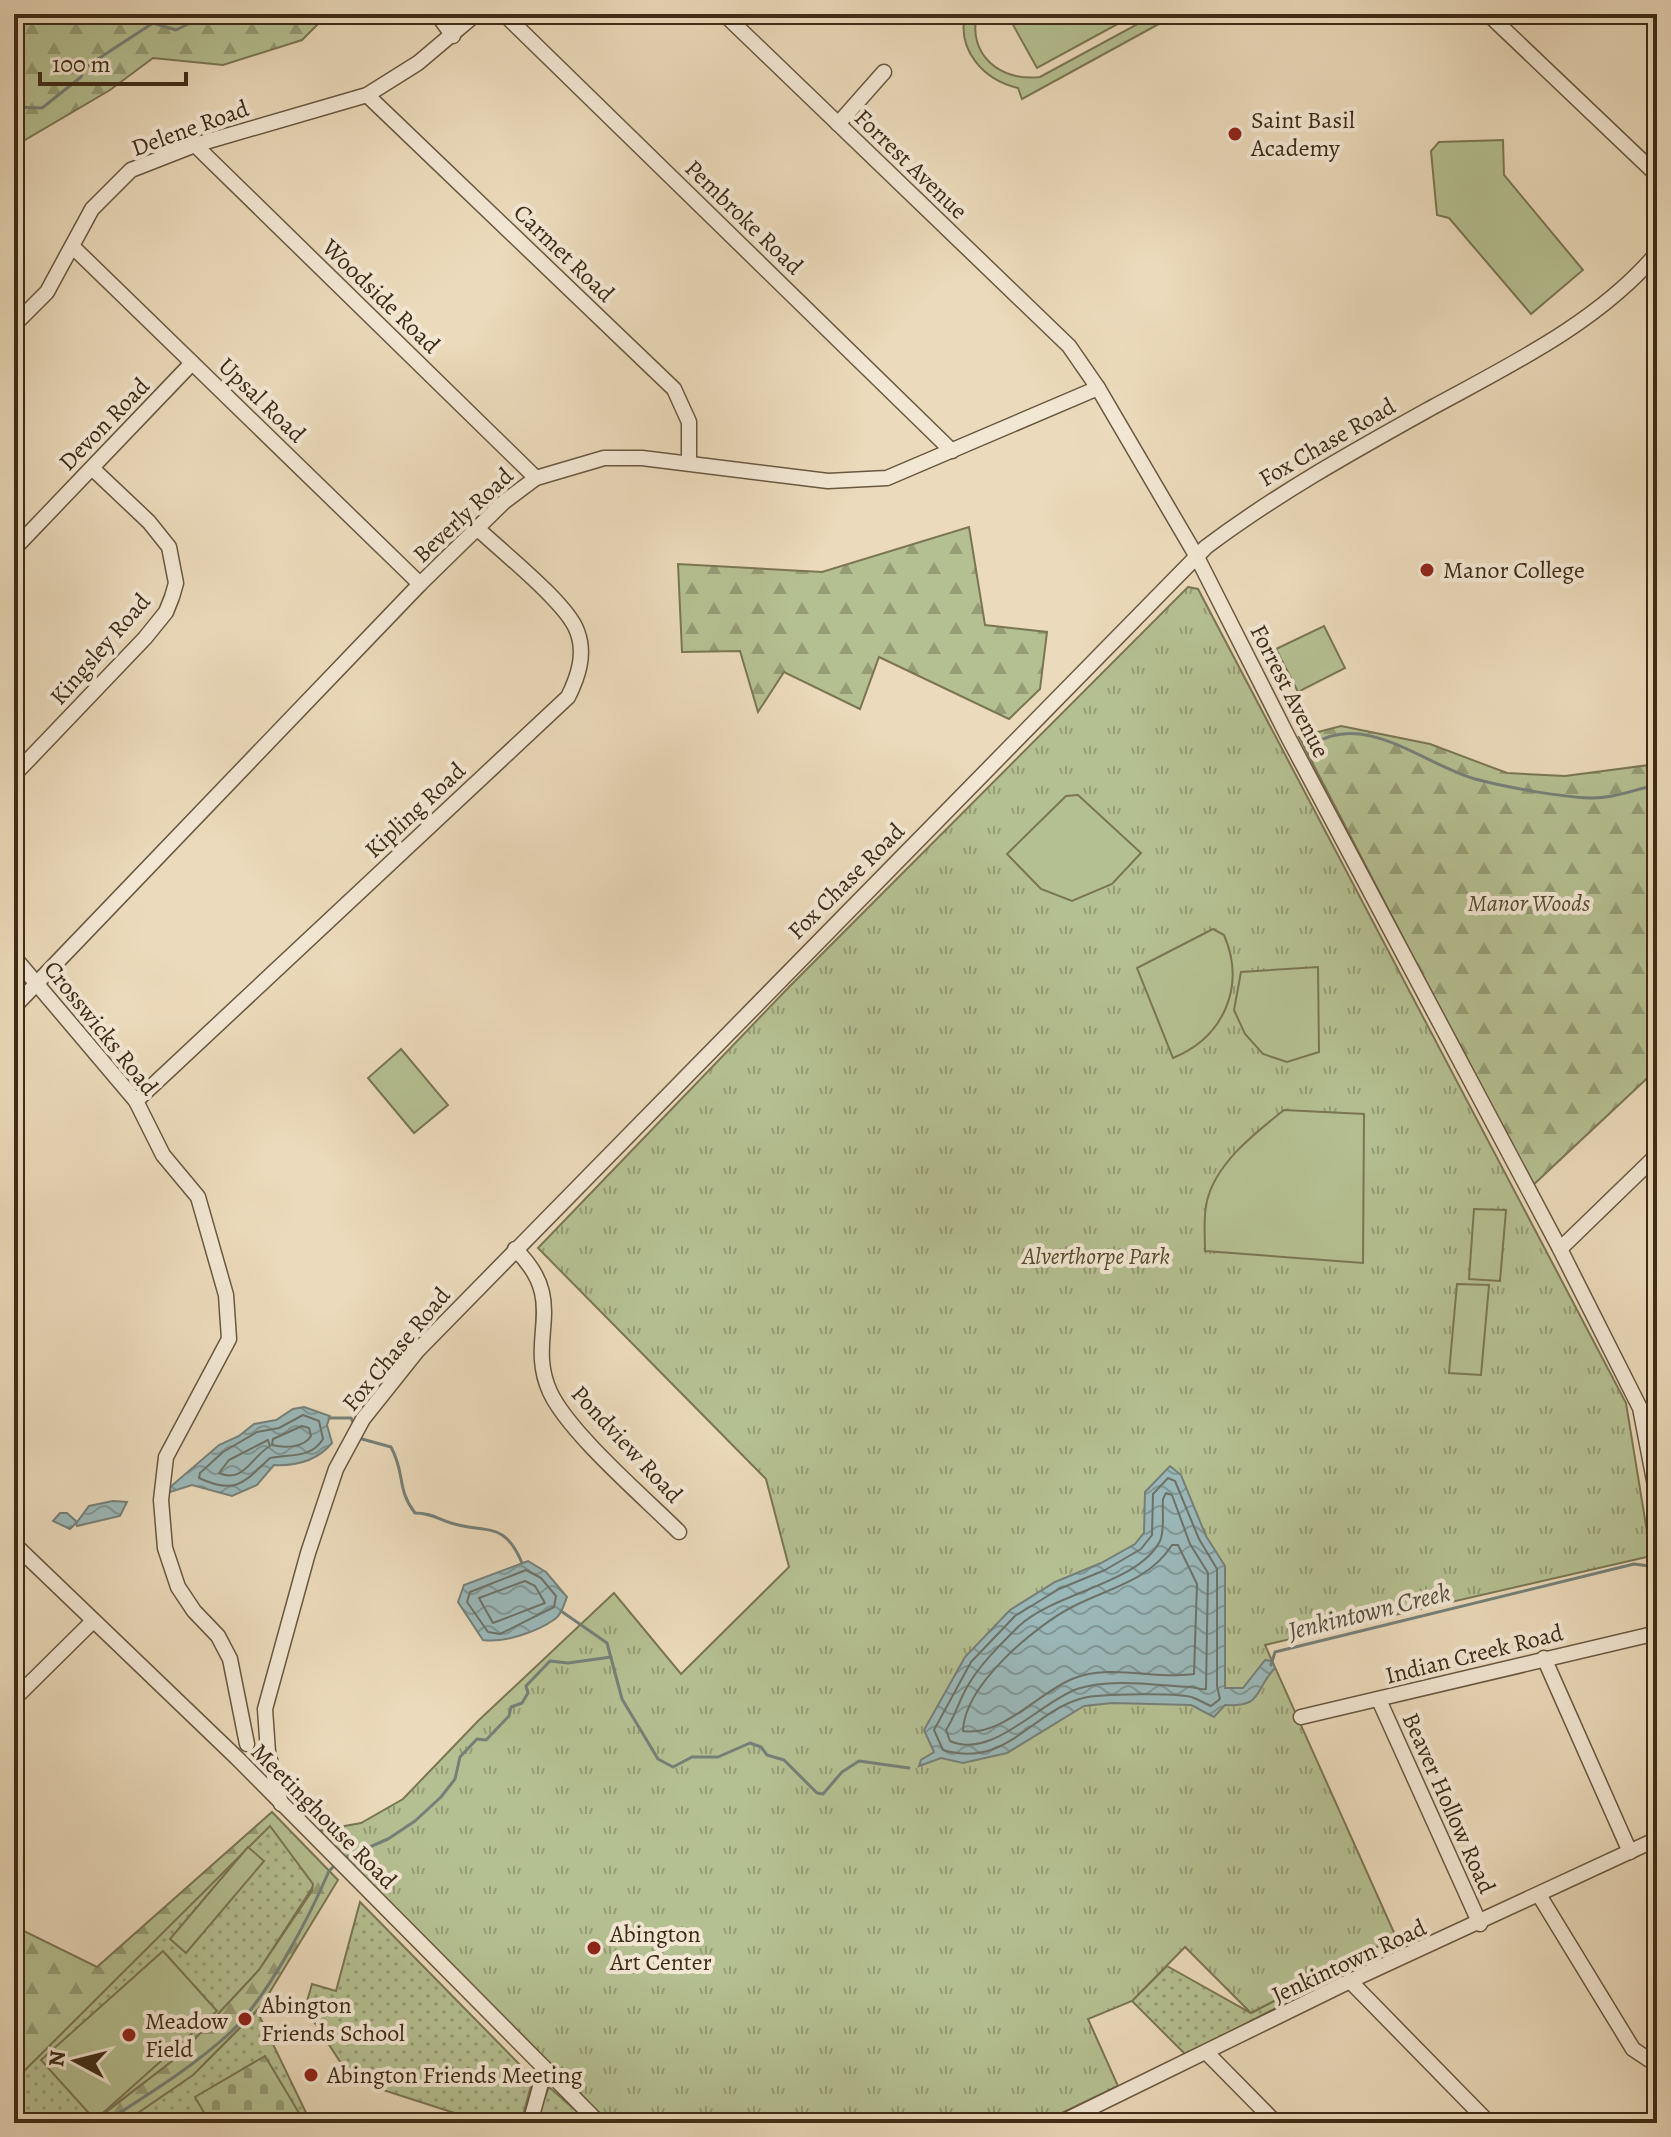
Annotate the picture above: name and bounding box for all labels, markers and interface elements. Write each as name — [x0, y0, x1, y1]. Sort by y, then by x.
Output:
scale bar — [40, 36, 186, 86]
text: 100 m — [52, 48, 111, 80]
street label: Delene Road — [127, 92, 253, 164]
street label: Forrest Avenue — [847, 102, 975, 226]
place label: Saint Basil Academy — [1250, 104, 1355, 164]
marker: Saint Basil Academy — [1226, 125, 1244, 143]
street label: Pembroke Road — [678, 152, 810, 282]
street label: Carmet Road — [507, 197, 622, 309]
street label: Woodside Road — [314, 231, 447, 360]
street label: Upsal Road — [211, 350, 313, 450]
street label: Devon Road — [52, 370, 156, 477]
street label: Fox Chase Road — [1253, 390, 1401, 494]
street label: Beverly Road — [406, 460, 520, 570]
place label: Manor College — [1443, 554, 1585, 586]
marker: Manor College — [1418, 561, 1436, 579]
street label: Kingsley Road — [42, 586, 158, 712]
street label: Forrest Avenue — [1243, 619, 1337, 763]
street label: Kipling Road — [358, 755, 472, 865]
street label: Fox Chase Road — [781, 816, 911, 946]
park label: Manor Woods — [1468, 887, 1590, 919]
street label: Crosswicks Road — [37, 954, 165, 1102]
park label: Alverthorpe Park — [1020, 1240, 1170, 1272]
street label: Fox Chase Road — [335, 1280, 457, 1418]
street label: Pondview Road — [564, 1378, 690, 1510]
water label: Jenkintown Creek — [1283, 1574, 1454, 1649]
street label: Indian Creek Road — [1382, 1616, 1566, 1692]
street label: Beaver Hollow Road — [1395, 1707, 1503, 1899]
street label: Meetinghouse Road — [244, 1736, 404, 1896]
street label: Jenkintown Road — [1267, 1911, 1432, 2011]
place label: Abington Art Center — [609, 1918, 712, 1978]
marker: Abington Art Center — [585, 1939, 603, 1957]
place label: Abington Friends School — [260, 1989, 405, 2049]
place label: Meadow Field — [145, 2005, 228, 2065]
marker: Abington Friends School — [236, 2010, 254, 2028]
north arrow — [36, 2021, 116, 2101]
marker: Meadow Field — [120, 2026, 138, 2044]
text: N — [41, 2049, 73, 2068]
place label: Abington Friends Meeting — [326, 2059, 583, 2091]
marker: Abington Friends Meeting — [302, 2066, 320, 2084]

